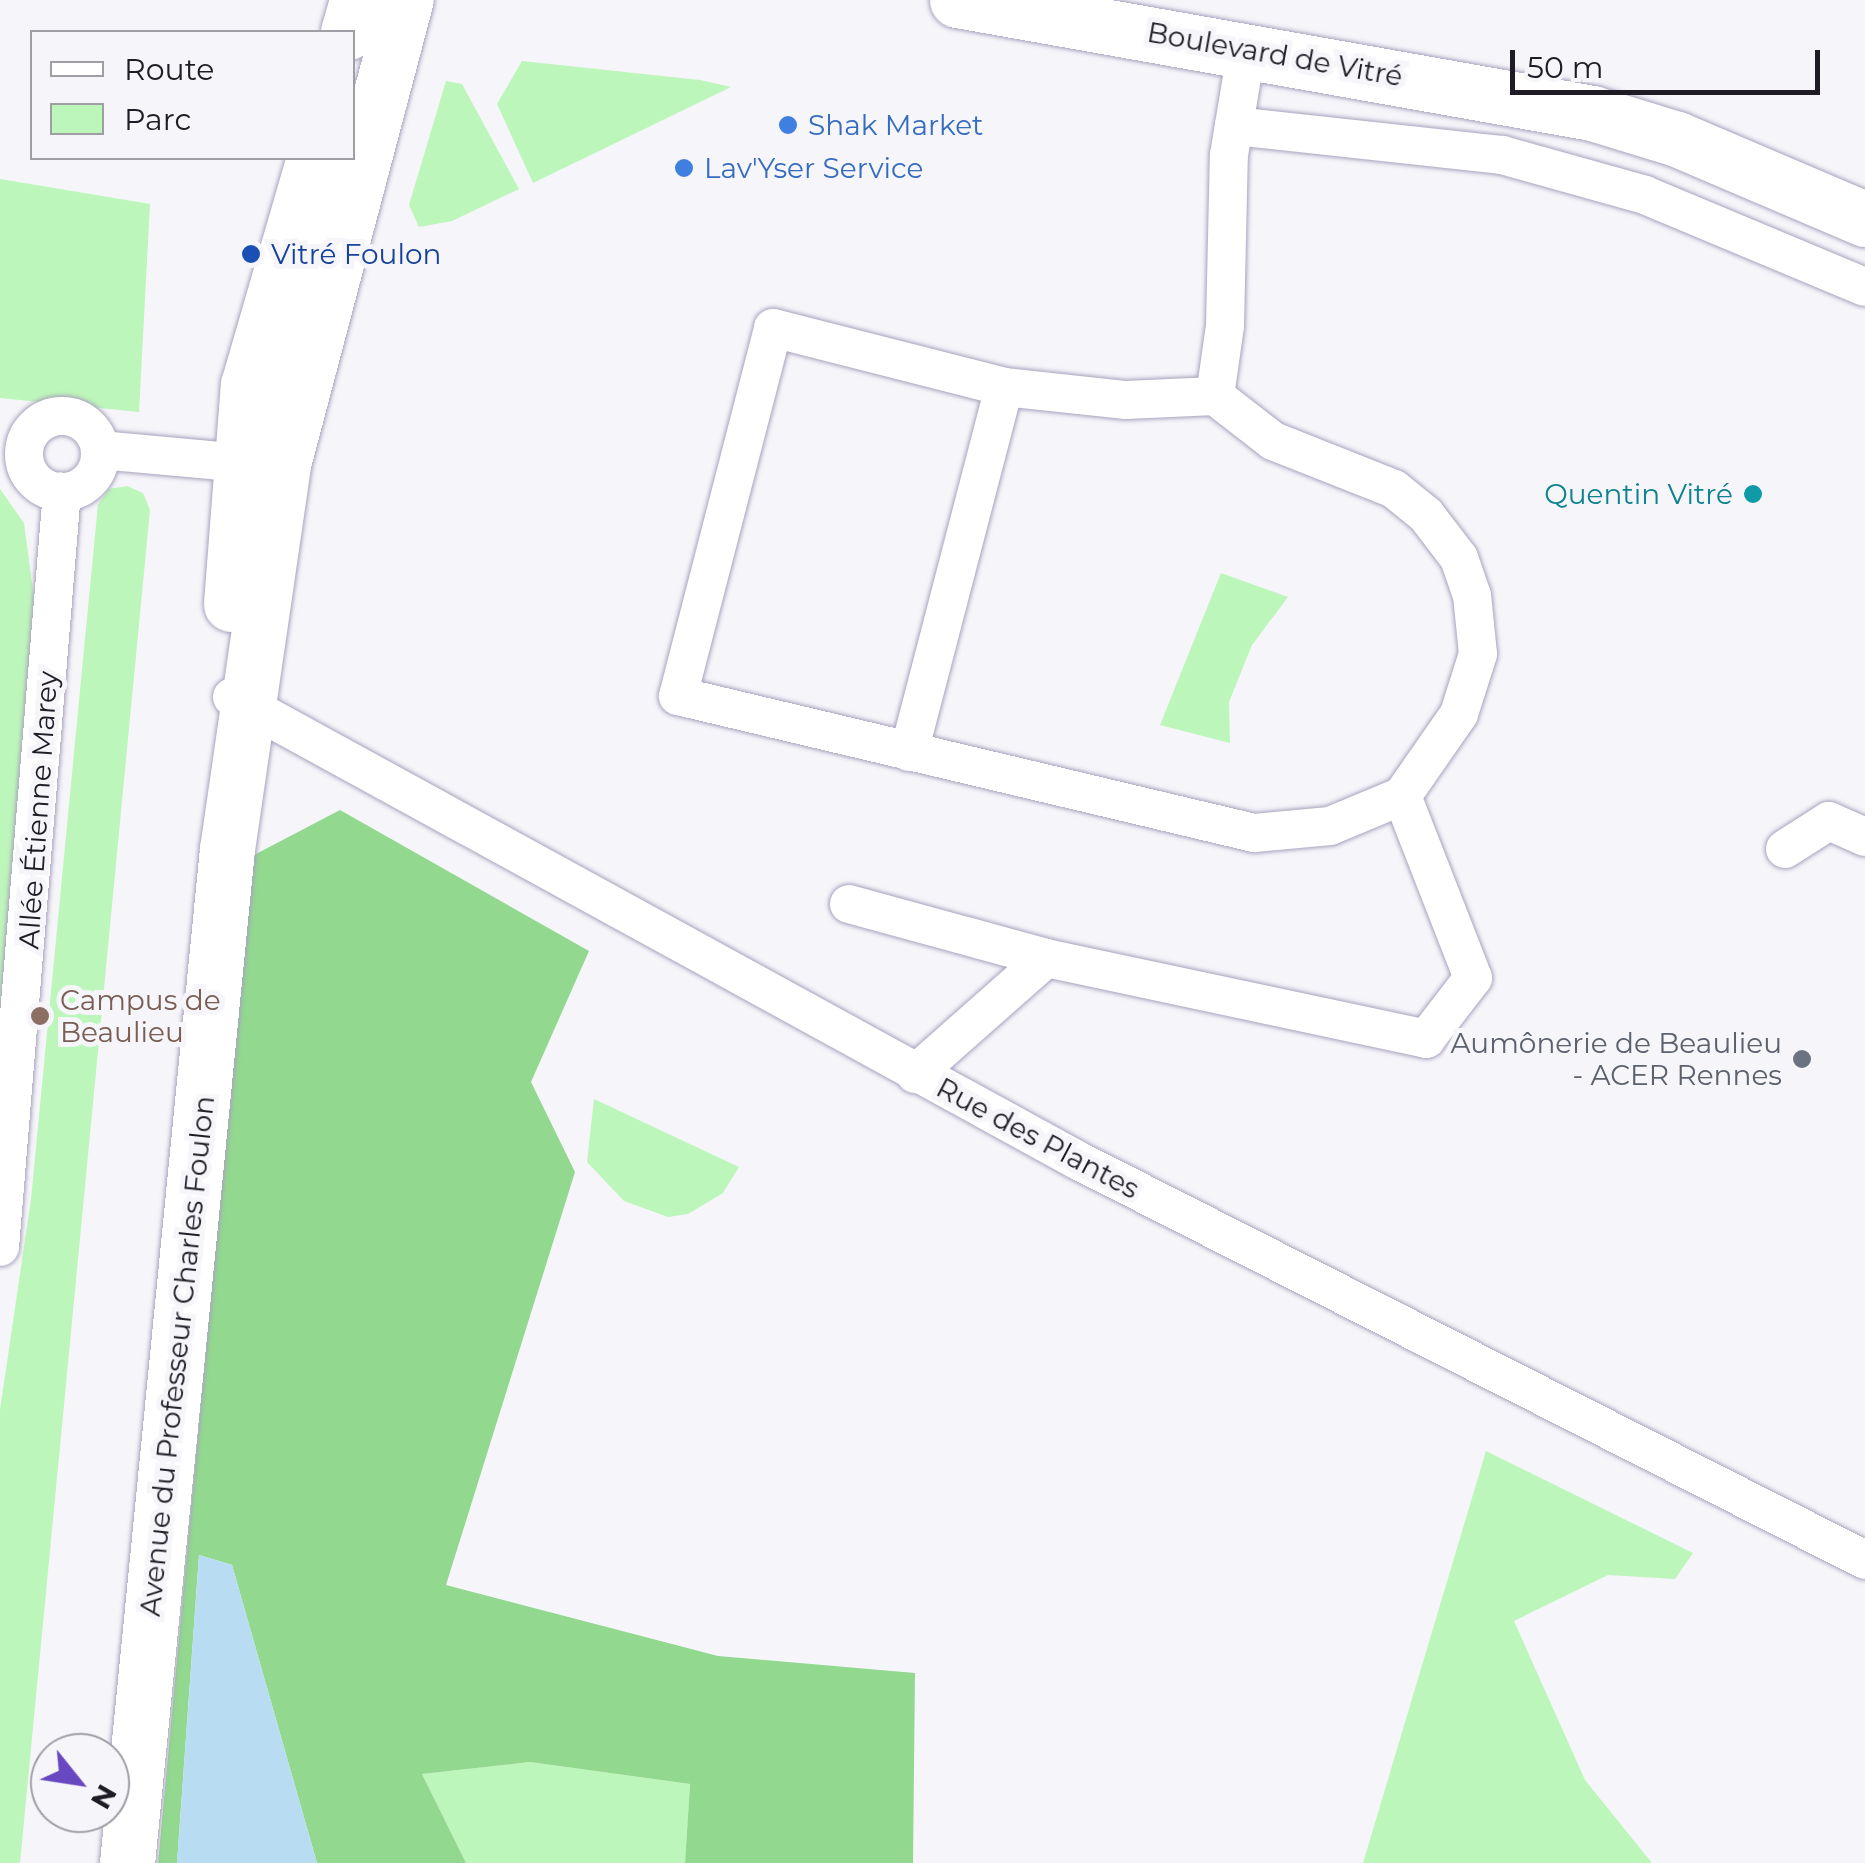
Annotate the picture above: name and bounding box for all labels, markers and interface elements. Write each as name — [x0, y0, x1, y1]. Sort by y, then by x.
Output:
street label: Boulevard de Vitré — [1145, 15, 1405, 93]
legend — [30, 30, 355, 160]
scale bar — [1515, 30, 1825, 92]
text: 50 m — [1527, 49, 1604, 86]
text: Route — [124, 51, 214, 88]
text: Parc — [124, 101, 191, 138]
place label: Shak Market — [808, 108, 983, 142]
marker: Shak Market — [777, 114, 799, 136]
place label: Lav'Yser Service — [704, 151, 924, 185]
marker: Lav'Yser Service — [673, 157, 695, 179]
place label: Vitré Foulon — [271, 237, 441, 271]
marker: Vitré Foulon — [240, 243, 262, 265]
place label: Quentin Vitré — [1544, 477, 1733, 511]
marker: Quentin Vitré — [1742, 483, 1764, 505]
street label: Allée Étienne Marey — [12, 670, 64, 950]
place label: Campus de Beaulieu — [60, 983, 221, 1049]
marker: Campus de Beaulieu — [29, 1005, 51, 1027]
place label: Aumônerie de Beaulieu - ACER Rennes — [1451, 1026, 1782, 1092]
marker: Aumônerie de Beaulieu - ACER Rennes — [1791, 1048, 1813, 1070]
street label: Rue des Plantes — [931, 1070, 1145, 1206]
street label: Avenue du Professeur Charles Foulon — [133, 1094, 221, 1618]
north arrow — [30, 1733, 130, 1833]
text: N — [84, 1779, 125, 1815]

